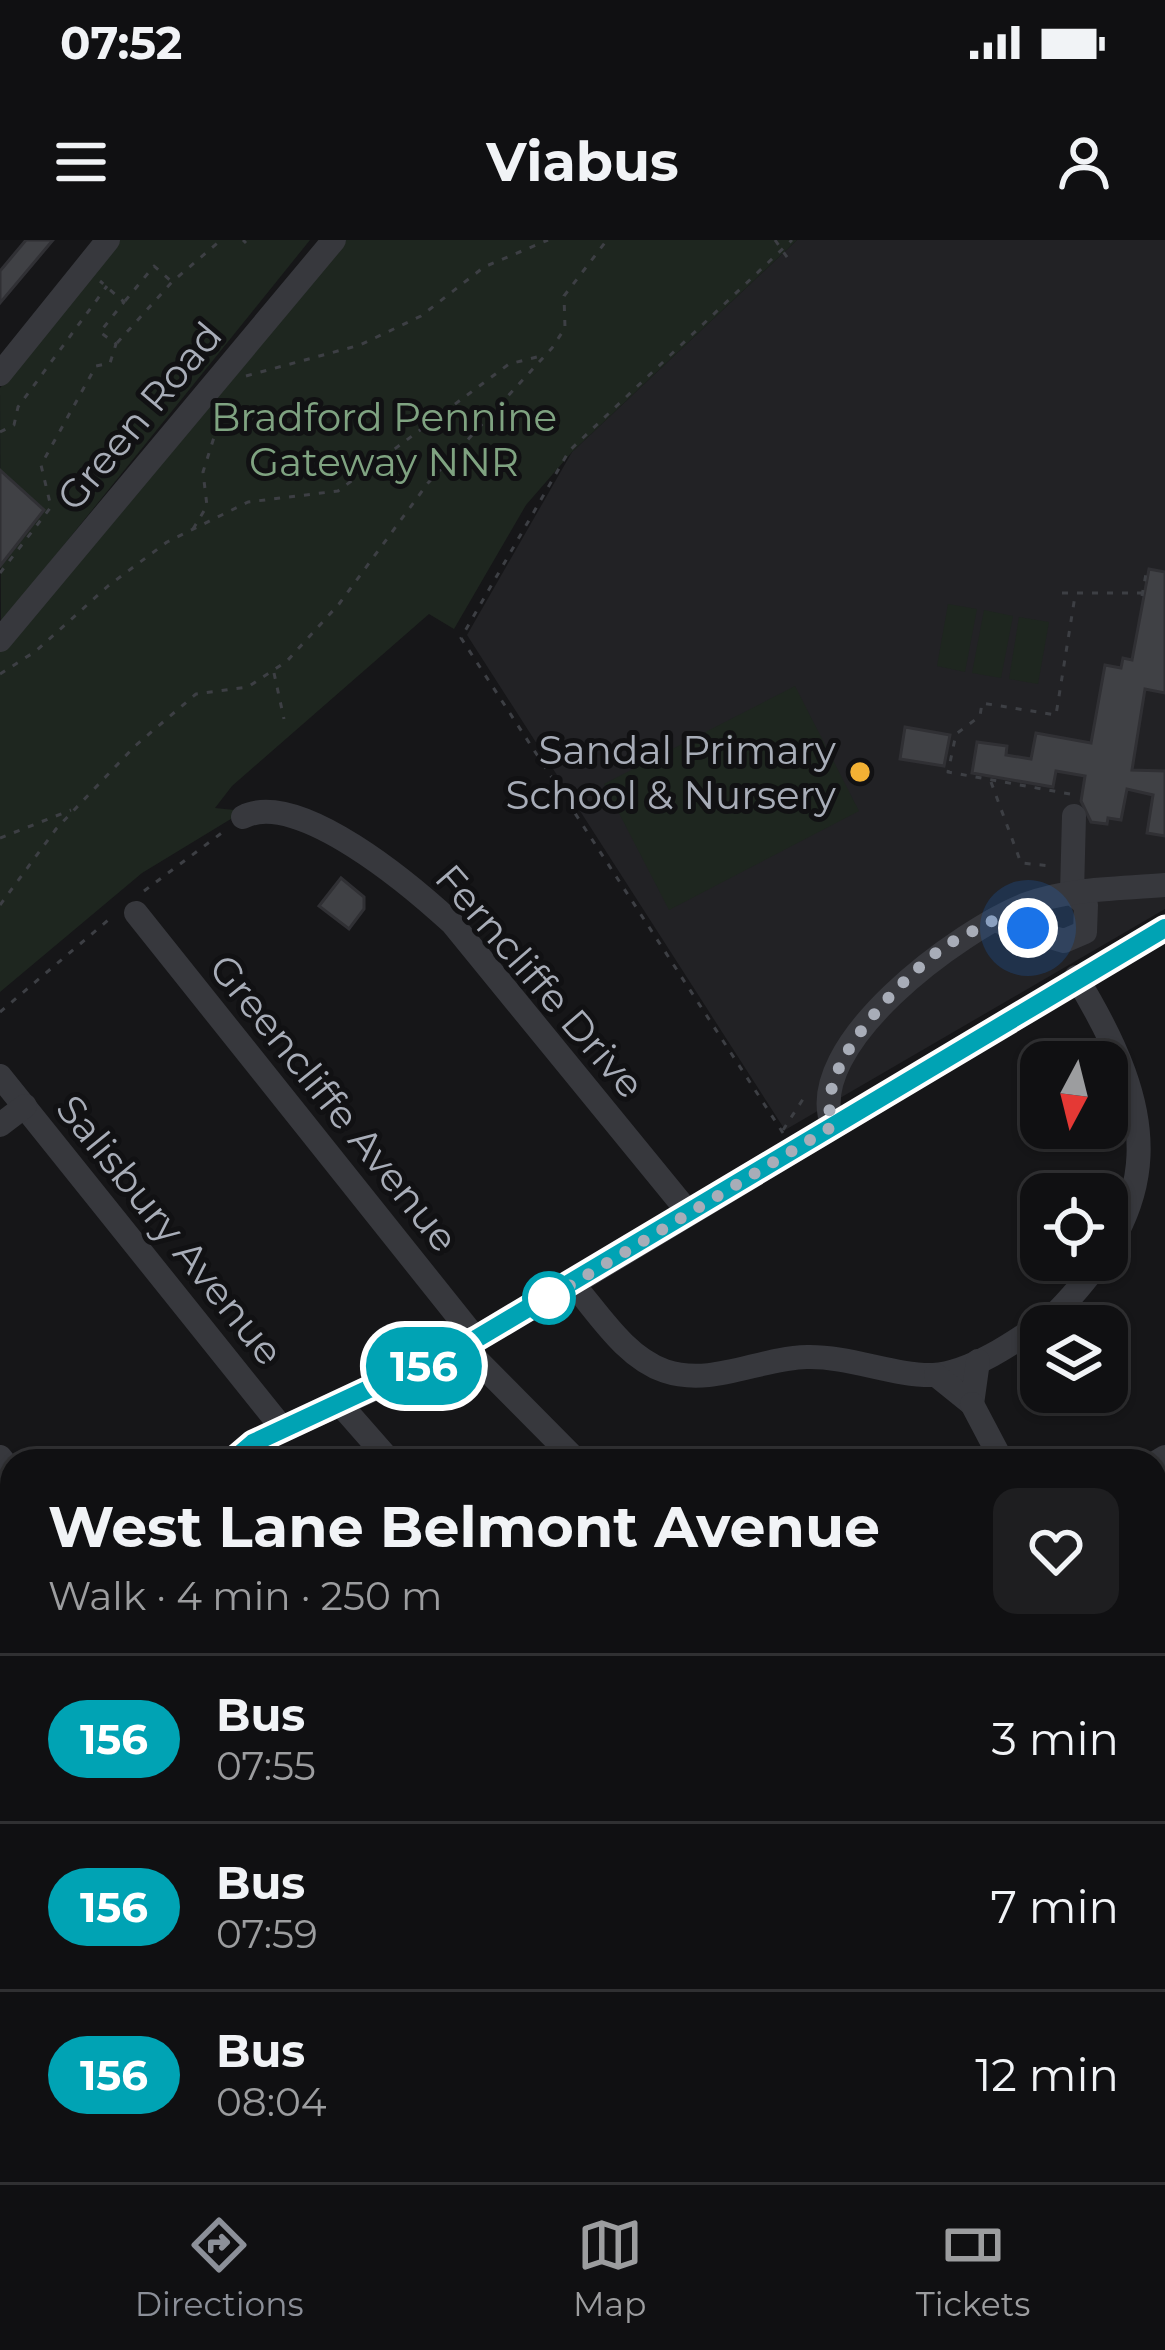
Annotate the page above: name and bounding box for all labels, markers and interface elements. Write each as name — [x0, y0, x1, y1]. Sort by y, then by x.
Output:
text: 07:52 — [60, 15, 182, 70]
icon: menu — [48, 129, 114, 195]
text: Viabus — [486, 129, 679, 195]
icon: person — [1051, 129, 1117, 195]
street label: Green Road — [46, 312, 232, 520]
park label: Bradford Pennine Gateway NNR — [211, 393, 557, 486]
place label: Sandal Primary School & Nursery — [505, 726, 837, 819]
marker: Sandal Primary School & Nursery — [847, 759, 873, 785]
street label: Ferncliffe Drive — [425, 854, 655, 1108]
your location — [998, 898, 1058, 958]
street label: Greencliffe Avenue — [199, 945, 469, 1261]
north arrow — [1020, 1041, 1128, 1149]
map controls — [1020, 1041, 1128, 1413]
street label: Salisbury Avenue — [46, 1085, 294, 1375]
button: locate — [1020, 1173, 1128, 1281]
unlabelled marker — [524, 1273, 574, 1323]
button: layers — [1020, 1305, 1128, 1413]
line badge: 156 — [355, 1327, 493, 1405]
text: 156 — [390, 1340, 458, 1392]
button: heart — [993, 1488, 1119, 1614]
text: West Lane Belmont Avenue — [48, 1492, 880, 1561]
text: Walk · 4 min · 250 m — [48, 1572, 442, 1620]
text: Bus — [216, 1687, 305, 1742]
text: 3 min — [992, 1711, 1119, 1766]
text: 156 — [80, 1713, 148, 1765]
text: 07:55 — [216, 1742, 316, 1790]
text: Bus — [216, 1855, 305, 1910]
text: 7 min — [990, 1879, 1119, 1934]
text: 156 — [80, 1881, 148, 1933]
text: 07:59 — [216, 1910, 318, 1958]
text: Bus — [216, 2023, 305, 2078]
text: 12 min — [975, 2047, 1119, 2102]
text: 156 — [80, 2049, 148, 2101]
text: 08:04 — [216, 2078, 327, 2126]
tab: Directions — [135, 2212, 304, 2324]
tab: Map — [573, 2212, 646, 2324]
tab: Tickets — [916, 2212, 1030, 2324]

